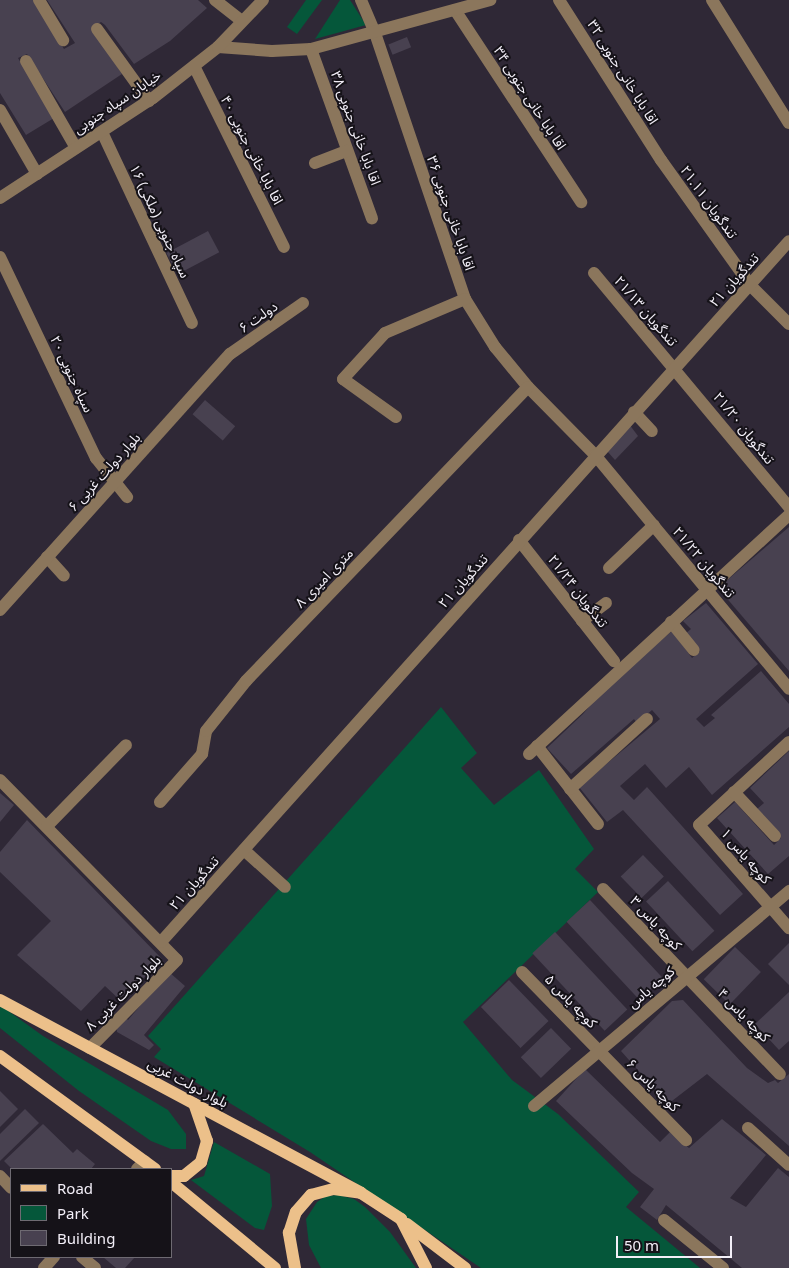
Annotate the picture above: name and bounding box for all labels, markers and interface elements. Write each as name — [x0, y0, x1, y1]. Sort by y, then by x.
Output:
street label: ۳۲ اقا بابا خانی جنوبی — [584, 17, 662, 127]
street label: ۳۴ اقا بابا خانی جنوبی — [490, 43, 570, 153]
street label: خیابان سپاه جنوبی — [70, 67, 164, 137]
street label: ۳۸ اقا بابا خانی جنوبی — [328, 69, 384, 187]
street label: ۴۰ اقا بابا خانی جنوبی — [217, 93, 287, 207]
street label: ۳۶ اقا بابا خانی جنوبی — [424, 154, 478, 272]
street label: ۱۶ سپاه جنوبی (ملکی) — [126, 161, 194, 281]
street label: ۲۱.۱۱ تندگویان — [677, 162, 741, 242]
street label: ۲۱ تندگویان — [706, 250, 762, 310]
street label: ۲۱/۱۳ تندگویان — [611, 272, 681, 350]
street label: ۶ دولت — [235, 298, 281, 336]
street label: ۲۰ سپاه جنوبی — [47, 333, 97, 415]
street label: ۲۱/۲۰ تندگویان — [710, 389, 778, 467]
street label: بلوار دولت غربی ۶ — [64, 429, 144, 515]
street label: ۲۱/۲۲ تندگویان — [669, 523, 739, 601]
street label: ۸ متری امیری — [292, 545, 356, 611]
street label: ۲۱ تندگویان — [435, 551, 491, 611]
street label: ۲۱/۲۴ تندگویان — [544, 551, 612, 631]
street label: کوچه یاس ۱ — [717, 825, 775, 887]
street label: ۲۱ تندگویان — [166, 853, 222, 913]
street label: کوچه یاس ۳ — [627, 892, 685, 954]
street label: بلوار دولت غربی ۸ — [82, 952, 164, 1034]
street label: کوچه یاس — [624, 962, 678, 1012]
street label: کوچه یاس ۵ — [541, 971, 601, 1031]
street label: کوچه یاس ۴ — [714, 985, 774, 1045]
street label: بلوار دولت غربی — [145, 1055, 231, 1111]
street label: کوچه یاس ۶ — [623, 1055, 683, 1115]
legend — [10, 1168, 172, 1258]
text: Road — [57, 1178, 93, 1198]
text: Park — [57, 1203, 89, 1223]
scale bar — [619, 1226, 735, 1258]
text: Building — [57, 1228, 115, 1248]
text: 50 m — [624, 1235, 659, 1255]

